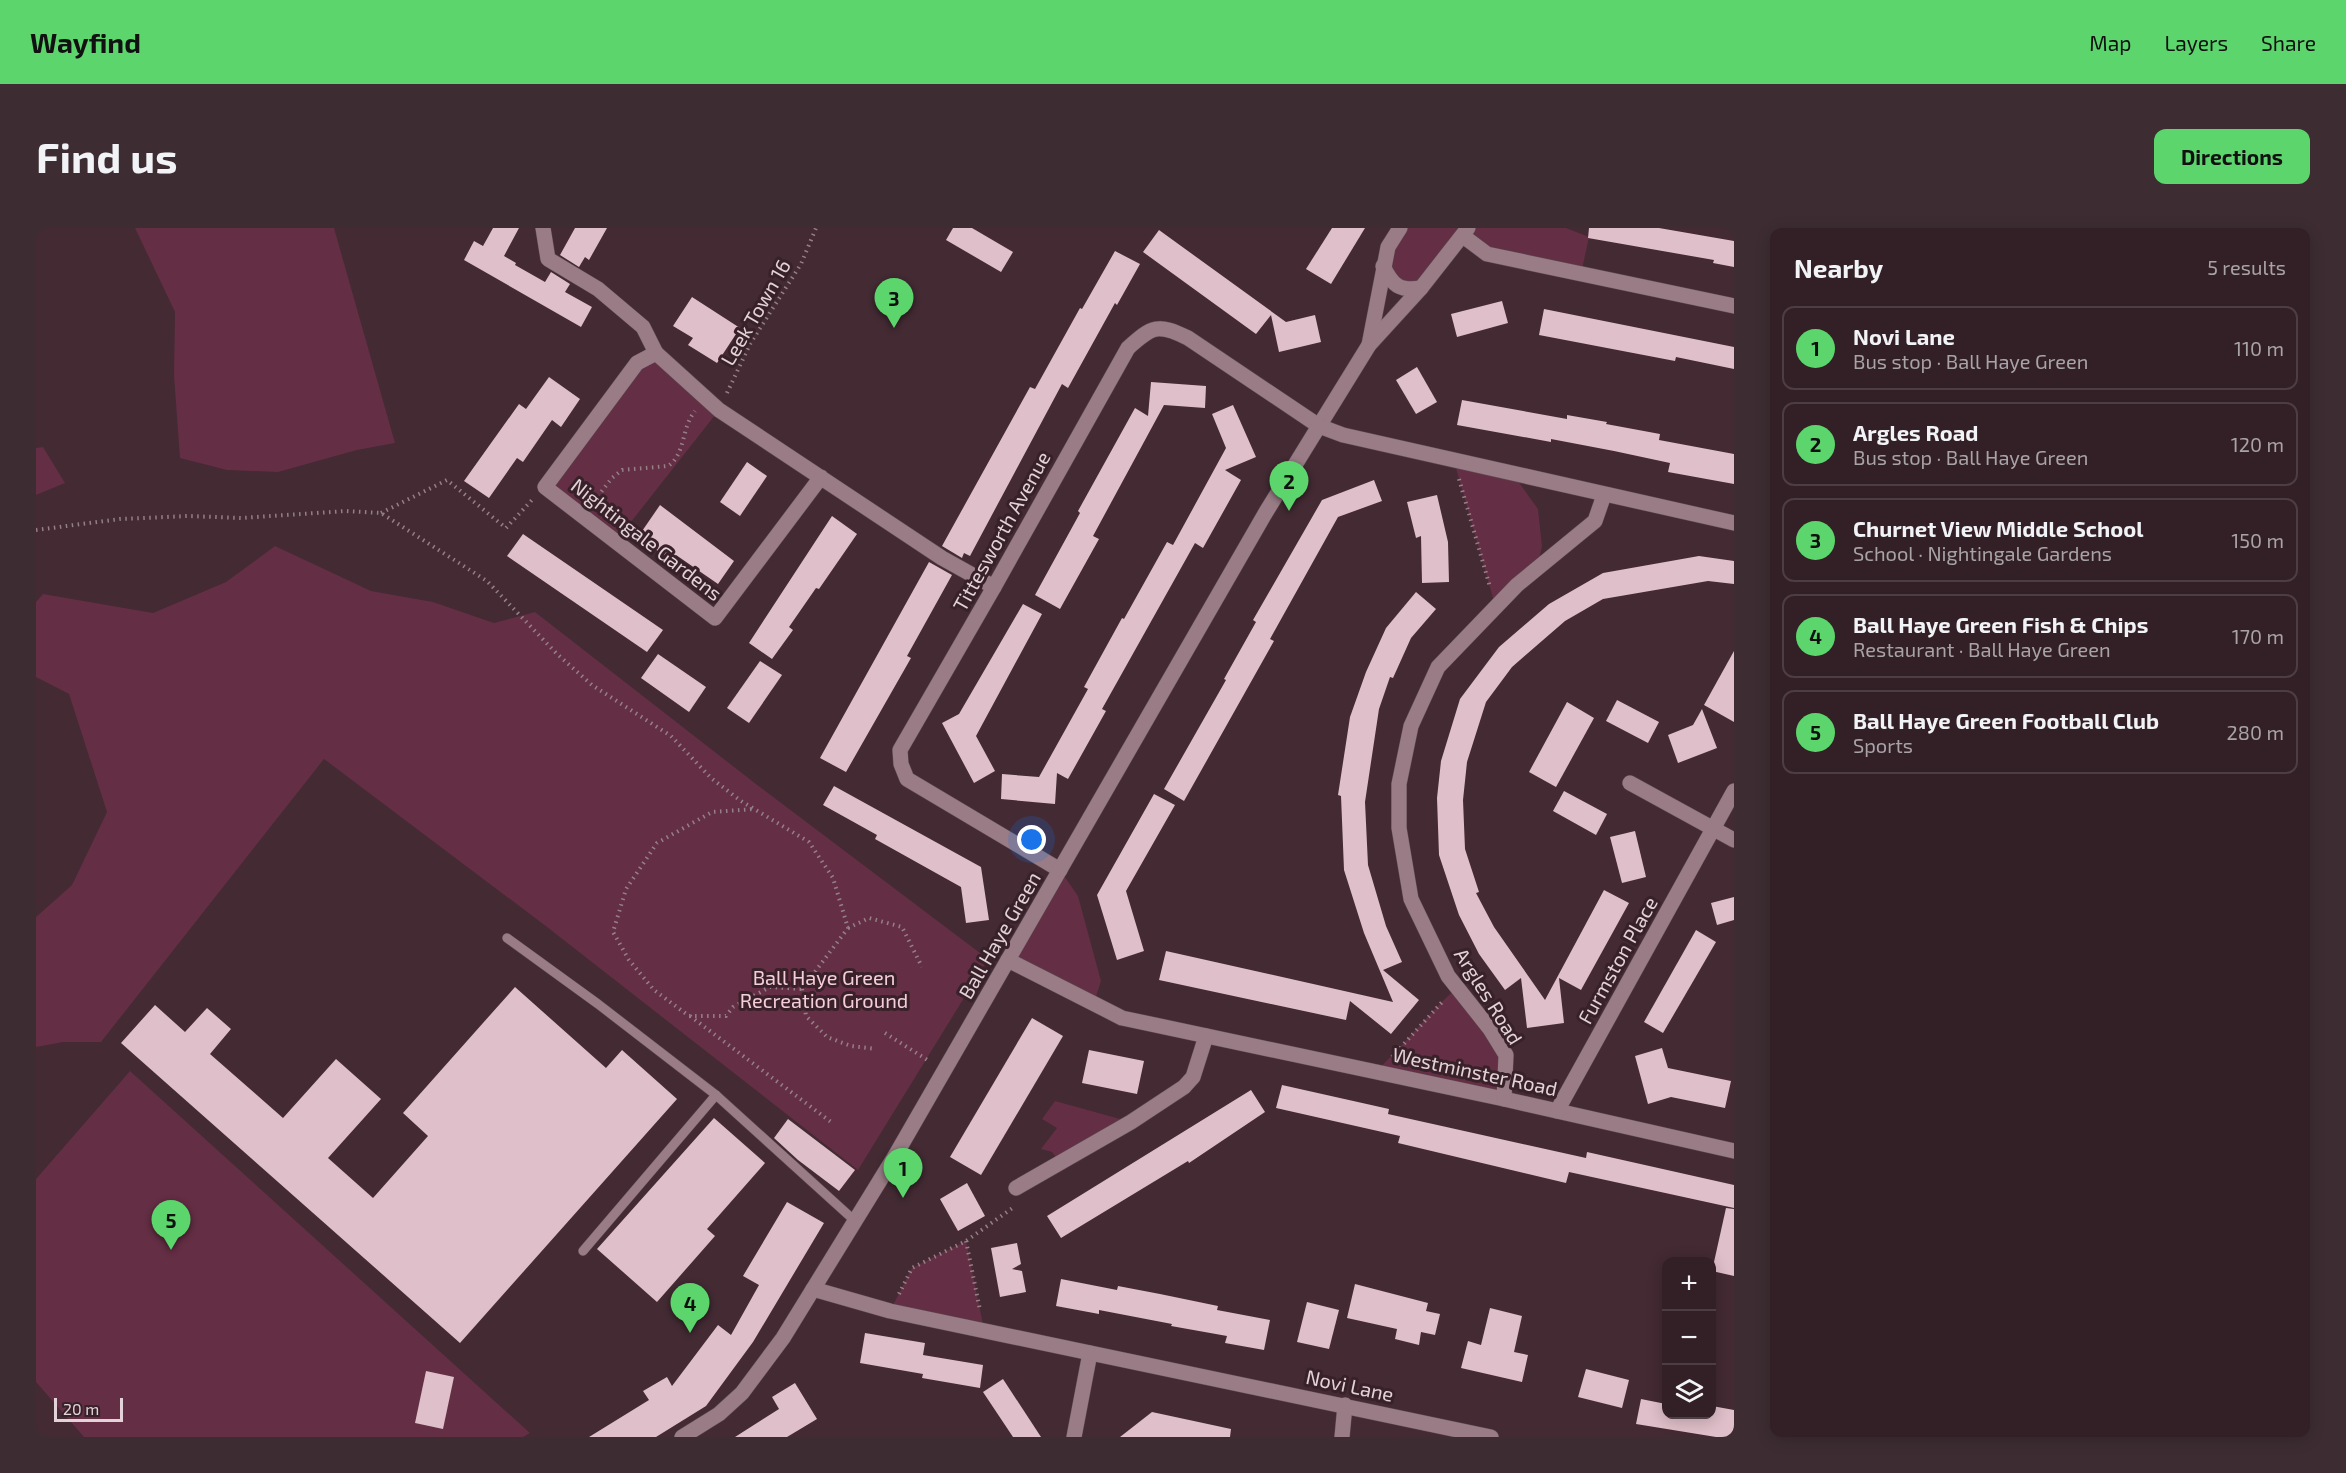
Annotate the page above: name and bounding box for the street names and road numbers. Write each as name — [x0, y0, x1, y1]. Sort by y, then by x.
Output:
street label: Leek Town 16 — [715, 255, 795, 369]
street label: Tittesworth Avenue — [947, 447, 1055, 615]
street label: Nightingale Gardens — [567, 473, 727, 605]
street label: Ball Haye Green — [953, 867, 1045, 1003]
street label: Furmston Place — [1572, 892, 1662, 1028]
street label: Argles Road — [1450, 943, 1528, 1049]
street label: Westminster Road — [1390, 1042, 1560, 1100]
street label: Novi Lane — [1304, 1364, 1396, 1406]

